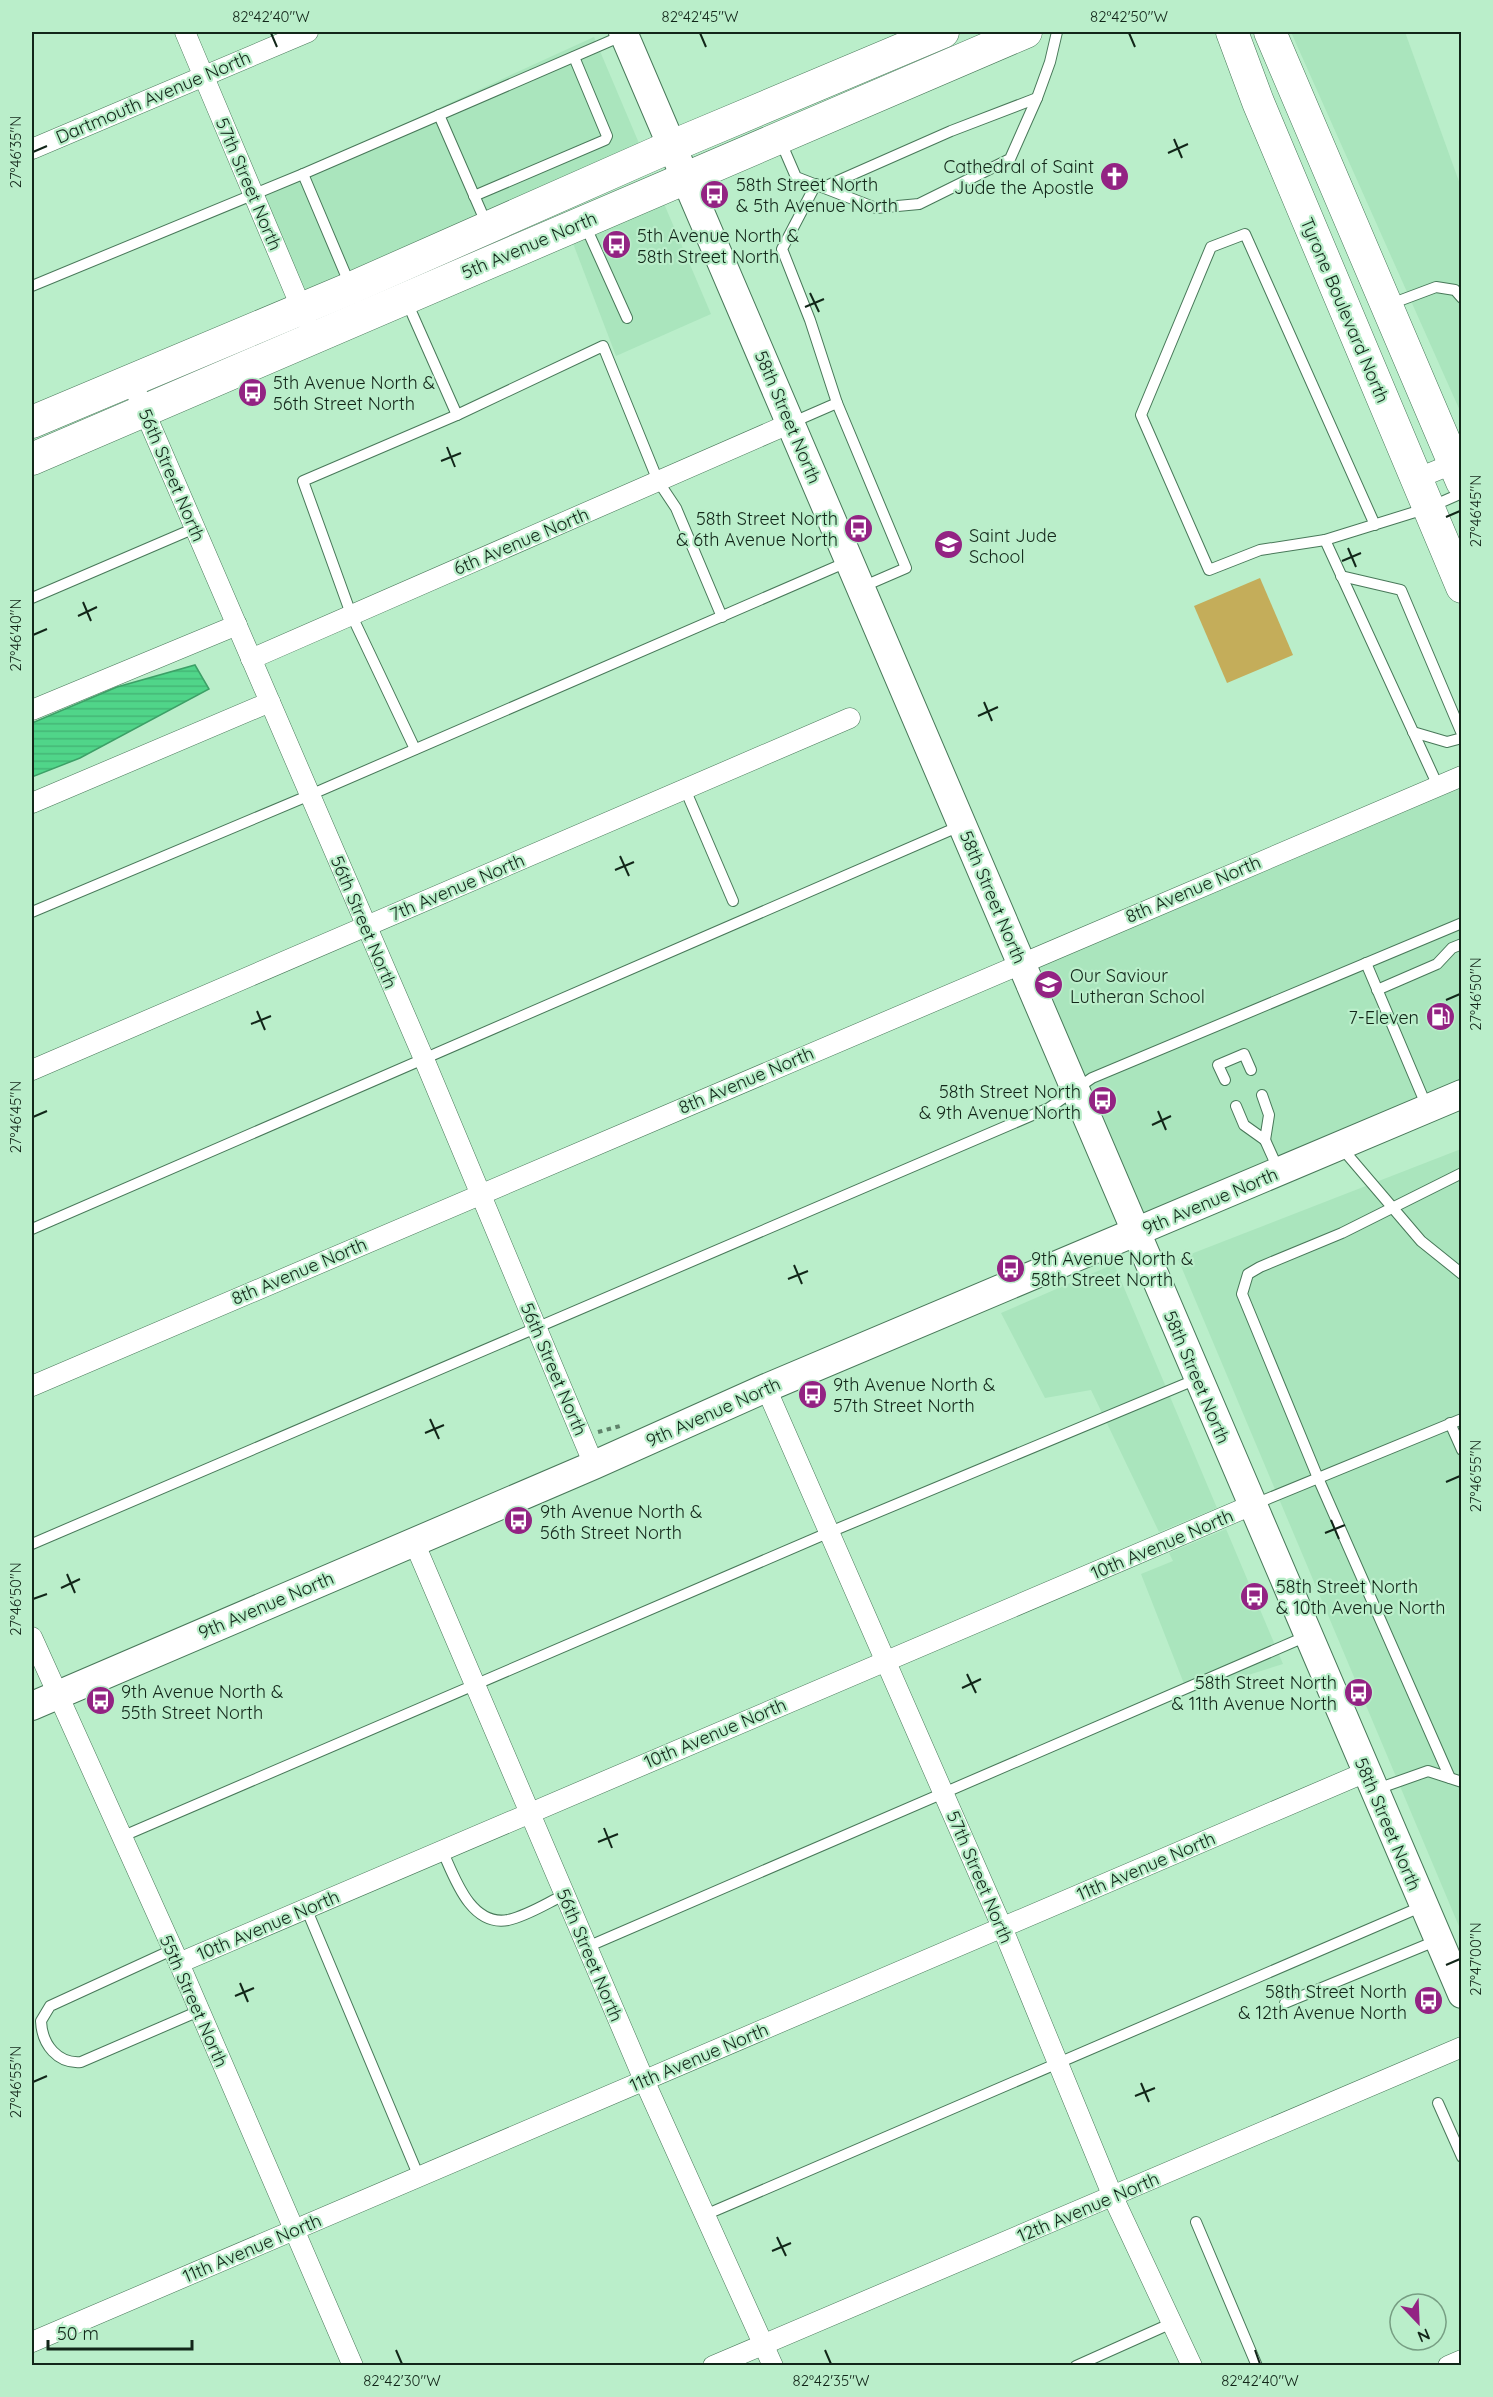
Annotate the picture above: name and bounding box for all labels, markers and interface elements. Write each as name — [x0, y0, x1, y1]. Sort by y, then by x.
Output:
text: 82°42'40"W — [232, 7, 310, 26]
text: 82°42'45"W — [662, 7, 739, 26]
text: 82°42'50"W — [1090, 7, 1168, 26]
street label: Dartmouth Avenue North — [52, 46, 254, 148]
street label: 57th Street North — [211, 114, 287, 254]
text: 27°46'35"N — [6, 116, 25, 188]
place label: Cathedral of Saint Jude the Apostle — [944, 155, 1094, 199]
church icon: Cathedral of Saint Jude the Apostle — [1099, 160, 1131, 192]
place label: 58th Street North & 5th Avenue North — [736, 173, 898, 217]
bus stop icon: 58th Street North & 5th Avenue North — [699, 178, 731, 210]
street label: 5th Avenue North — [458, 206, 600, 284]
street label: Tyrone Boulevard North — [1296, 214, 1394, 406]
place label: 5th Avenue North & 58th Street North — [637, 224, 799, 268]
bus stop icon: 5th Avenue North & 58th Street North — [600, 229, 632, 261]
street label: 58th Street North — [750, 347, 826, 487]
place label: 5th Avenue North & 56th Street North — [273, 371, 435, 415]
bus stop icon: 5th Avenue North & 56th Street North — [236, 376, 268, 408]
street label: 56th Street North — [134, 405, 210, 545]
text: 27°46'45"N — [1466, 475, 1485, 547]
street label: 6th Avenue North — [450, 502, 592, 580]
place label: 58th Street North & 6th Avenue North — [676, 507, 838, 551]
bus stop icon: 58th Street North & 6th Avenue North — [843, 512, 875, 544]
place label: Saint Jude School — [969, 524, 1057, 568]
school or university icon: Saint Jude School — [932, 529, 964, 561]
text: 27°46'40"N — [6, 598, 25, 672]
street label: 58th Street North — [955, 827, 1031, 967]
street label: 7th Avenue North — [386, 848, 528, 926]
street label: 8th Avenue North — [1122, 850, 1264, 928]
street label: 56th Street North — [326, 852, 402, 992]
text: 27°46'50"N — [1466, 957, 1485, 1031]
place label: Our Saviour Lutheran School — [1070, 964, 1205, 1008]
school or university icon: Our Saviour Lutheran School — [1033, 969, 1065, 1001]
fuel station icon: 7-Eleven — [1424, 1001, 1456, 1033]
place label: 7-Eleven — [1348, 1006, 1419, 1029]
street label: 8th Avenue North — [675, 1041, 817, 1119]
place label: 58th Street North & 9th Avenue North — [919, 1080, 1081, 1124]
text: 27°46'45"N — [6, 1081, 25, 1153]
bus stop icon: 58th Street North & 9th Avenue North — [1086, 1085, 1118, 1117]
street label: 9th Avenue North — [1139, 1162, 1281, 1240]
street label: 8th Avenue North — [228, 1232, 370, 1310]
place label: 9th Avenue North & 58th Street North — [1031, 1247, 1193, 1291]
bus stop icon: 9th Avenue North & 58th Street North — [994, 1252, 1026, 1284]
street label: 56th Street North — [516, 1299, 592, 1439]
street label: 58th Street North — [1159, 1307, 1235, 1447]
street label: 9th Avenue North — [642, 1372, 784, 1452]
place label: 9th Avenue North & 57th Street North — [833, 1373, 995, 1417]
bus stop icon: 9th Avenue North & 57th Street North — [796, 1378, 828, 1410]
text: 27°46'55"N — [1466, 1440, 1485, 1512]
place label: 9th Avenue North & 56th Street North — [540, 1500, 702, 1544]
street label: 10th Avenue North — [1087, 1504, 1237, 1584]
bus stop icon: 9th Avenue North & 56th Street North — [503, 1505, 535, 1537]
text: 27°46'50"N — [6, 1562, 25, 1636]
street label: 9th Avenue North — [195, 1566, 337, 1644]
place label: 58th Street North & 10th Avenue North — [1276, 1575, 1445, 1619]
bus stop icon: 58th Street North & 10th Avenue North — [1239, 1580, 1271, 1612]
place label: 58th Street North & 11th Avenue North — [1172, 1671, 1337, 1715]
bus stop icon: 58th Street North & 11th Avenue North — [1342, 1676, 1374, 1708]
place label: 9th Avenue North & 55th Street North — [121, 1680, 283, 1724]
bus stop icon: 9th Avenue North & 55th Street North — [84, 1685, 116, 1717]
street label: 10th Avenue North — [640, 1693, 790, 1773]
street label: 58th Street North — [1350, 1754, 1426, 1894]
street label: 57th Street North — [942, 1807, 1018, 1947]
street label: 11th Avenue North — [1073, 1826, 1219, 1906]
street label: 10th Avenue North — [193, 1885, 343, 1965]
street label: 56th Street North — [552, 1885, 628, 2025]
text: 27°47'00"N — [1466, 1922, 1485, 1996]
street label: 55th Street North — [155, 1931, 233, 2071]
place label: 58th Street North & 12th Avenue North — [1238, 1980, 1407, 2024]
bus stop icon: 58th Street North & 12th Avenue North — [1412, 1985, 1444, 2017]
street label: 11th Avenue North — [626, 2017, 772, 2097]
text: 27°46'55"N — [6, 2046, 25, 2118]
street label: 12th Avenue North — [1014, 2167, 1162, 2247]
street label: 11th Avenue North — [179, 2208, 325, 2288]
north arrow — [1388, 2292, 1448, 2352]
scale bar — [48, 2313, 192, 2351]
text: 50 m — [57, 2322, 99, 2345]
text: N — [1415, 2324, 1433, 2347]
text: 82°42'30"W — [363, 2371, 441, 2390]
text: 82°42'35"W — [793, 2371, 870, 2390]
text: 82°42'40"W — [1221, 2371, 1299, 2390]

